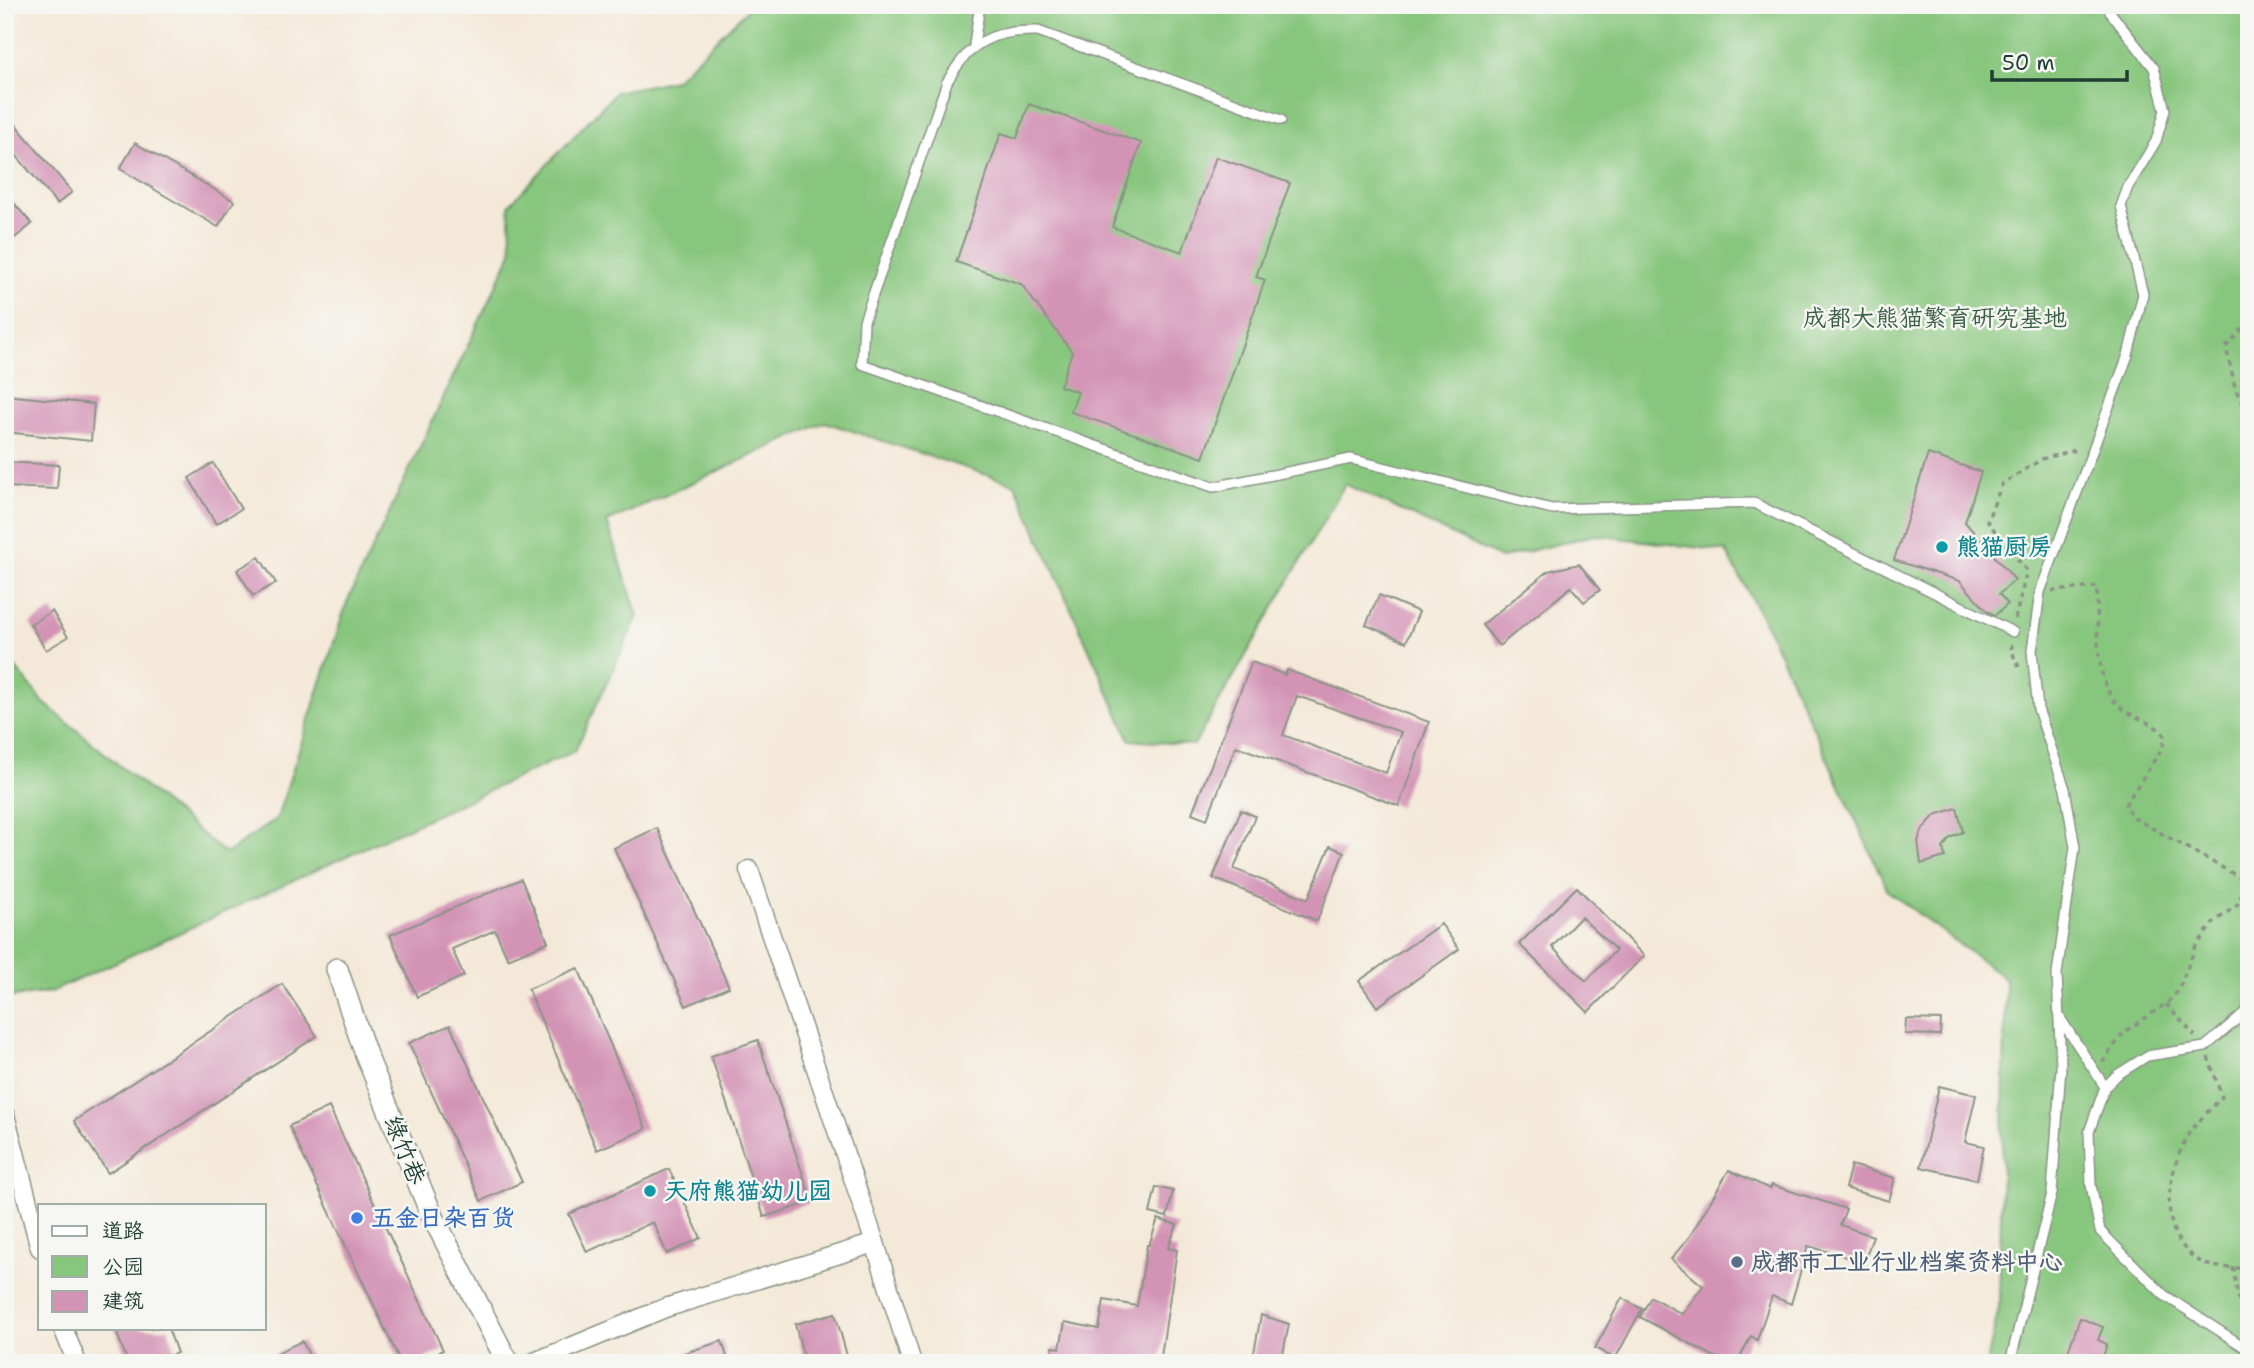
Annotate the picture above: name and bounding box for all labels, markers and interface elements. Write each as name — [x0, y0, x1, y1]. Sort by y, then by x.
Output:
scale bar — [1992, 38, 2126, 82]
text: 50 m — [2002, 49, 2055, 77]
park label: 成都大熊猫繁育研究基地 — [1803, 302, 2067, 334]
place label: 熊猫厨房 — [1956, 531, 2052, 563]
marker: 熊猫厨房 — [1934, 539, 1950, 555]
street label: 绿竹巷 — [377, 1111, 433, 1189]
place label: 天府熊猫幼儿园 — [664, 1175, 832, 1207]
marker: 天府熊猫幼儿园 — [642, 1183, 658, 1199]
place label: 五金日杂百货 — [371, 1202, 515, 1234]
legend — [38, 1204, 266, 1330]
marker: 五金日杂百货 — [349, 1210, 365, 1226]
text: 道路 — [102, 1217, 144, 1245]
place label: 成都市工业行业档案资料中心 — [1751, 1246, 2063, 1278]
text: 公园 — [102, 1253, 144, 1281]
marker: 成都市工业行业档案资料中心 — [1729, 1254, 1745, 1270]
text: 建筑 — [102, 1287, 144, 1315]

